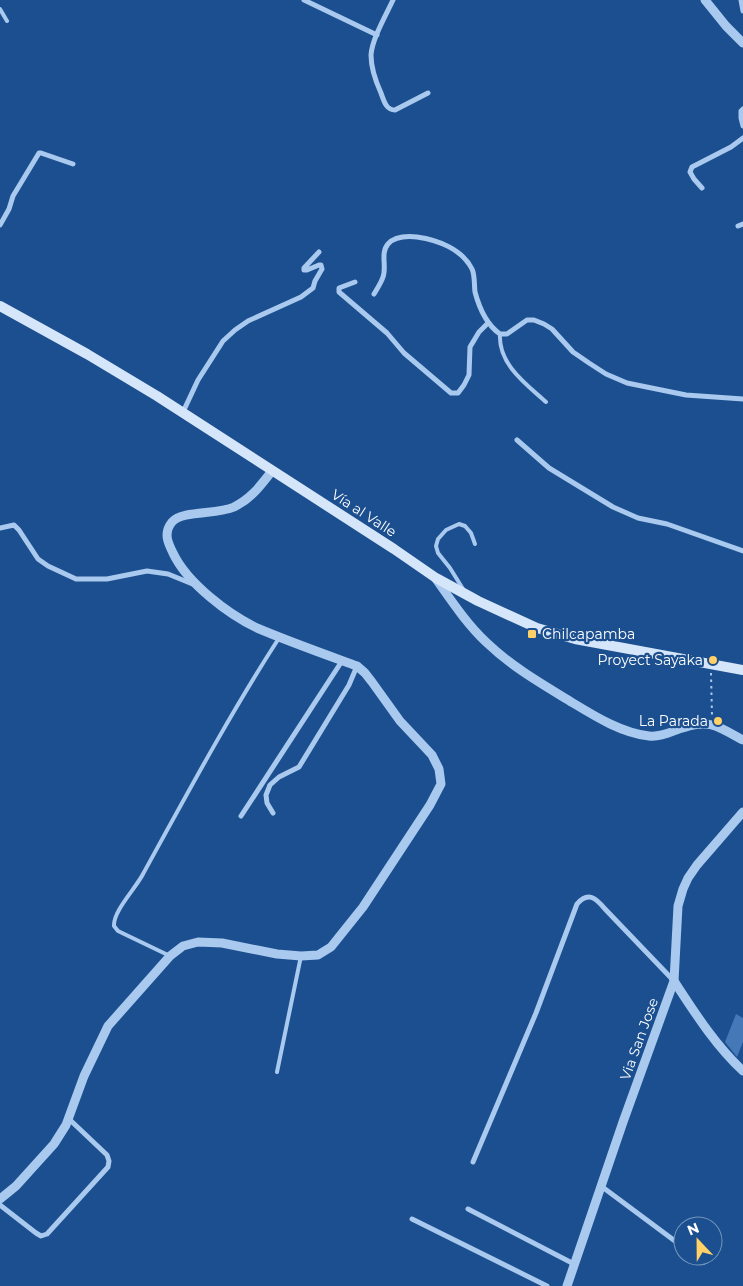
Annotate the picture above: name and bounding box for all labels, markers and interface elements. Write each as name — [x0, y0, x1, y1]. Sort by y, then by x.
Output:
street label: Vía al Valle — [328, 485, 400, 541]
place label: Chilcapamba — [542, 625, 635, 643]
marker: Chilcapamba — [526, 628, 538, 640]
place label: Proyect Sayaka — [597, 651, 703, 669]
marker: Proyect Sayaka — [707, 654, 719, 666]
place label: La Parada — [639, 712, 708, 730]
marker: La Parada — [712, 715, 724, 727]
street label: Via San Jose — [616, 995, 662, 1083]
north arrow — [673, 1216, 723, 1266]
text: N — [685, 1218, 702, 1239]

